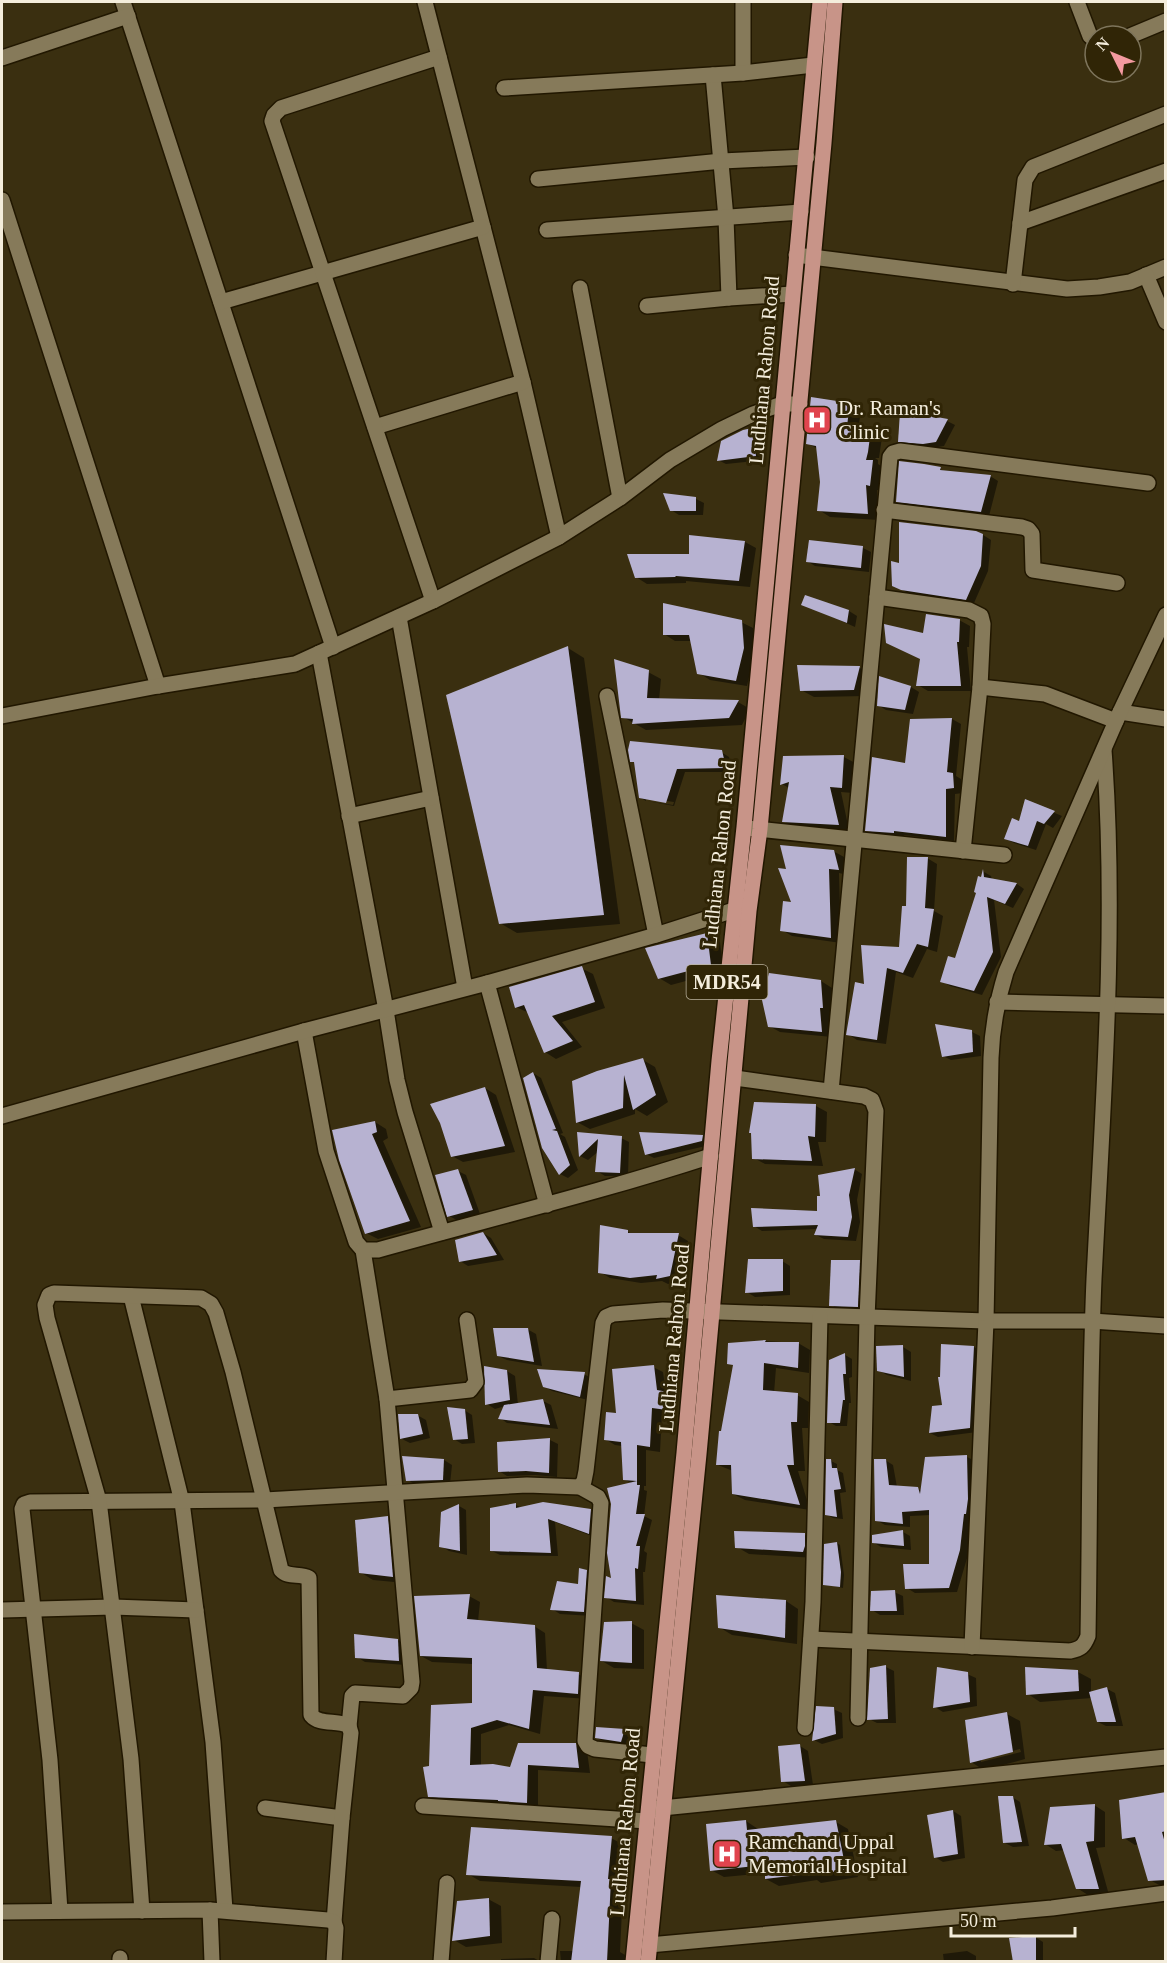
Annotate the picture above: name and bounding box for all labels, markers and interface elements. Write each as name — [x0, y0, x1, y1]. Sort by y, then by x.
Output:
north arrow — [1083, 24, 1143, 84]
text: N — [1092, 34, 1113, 54]
street label: Ludhiana Rahon Road — [744, 274, 784, 465]
place label: Dr. Raman's Clinic — [838, 396, 941, 444]
hospital icon: Dr. Raman's Clinic — [801, 404, 833, 436]
street label: Ludhiana Rahon Road — [697, 758, 741, 949]
road number: MDR54 — [686, 965, 768, 999]
street label: Ludhiana Rahon Road — [654, 1242, 694, 1433]
street label: Ludhiana Rahon Road — [605, 1726, 645, 1917]
place label: Ramchand Uppal Memorial Hospital — [748, 1830, 907, 1878]
hospital icon: Ramchand Uppal Memorial Hospital — [711, 1838, 743, 1870]
scale bar — [951, 1900, 1076, 1938]
text: 50 m — [960, 1911, 997, 1931]

